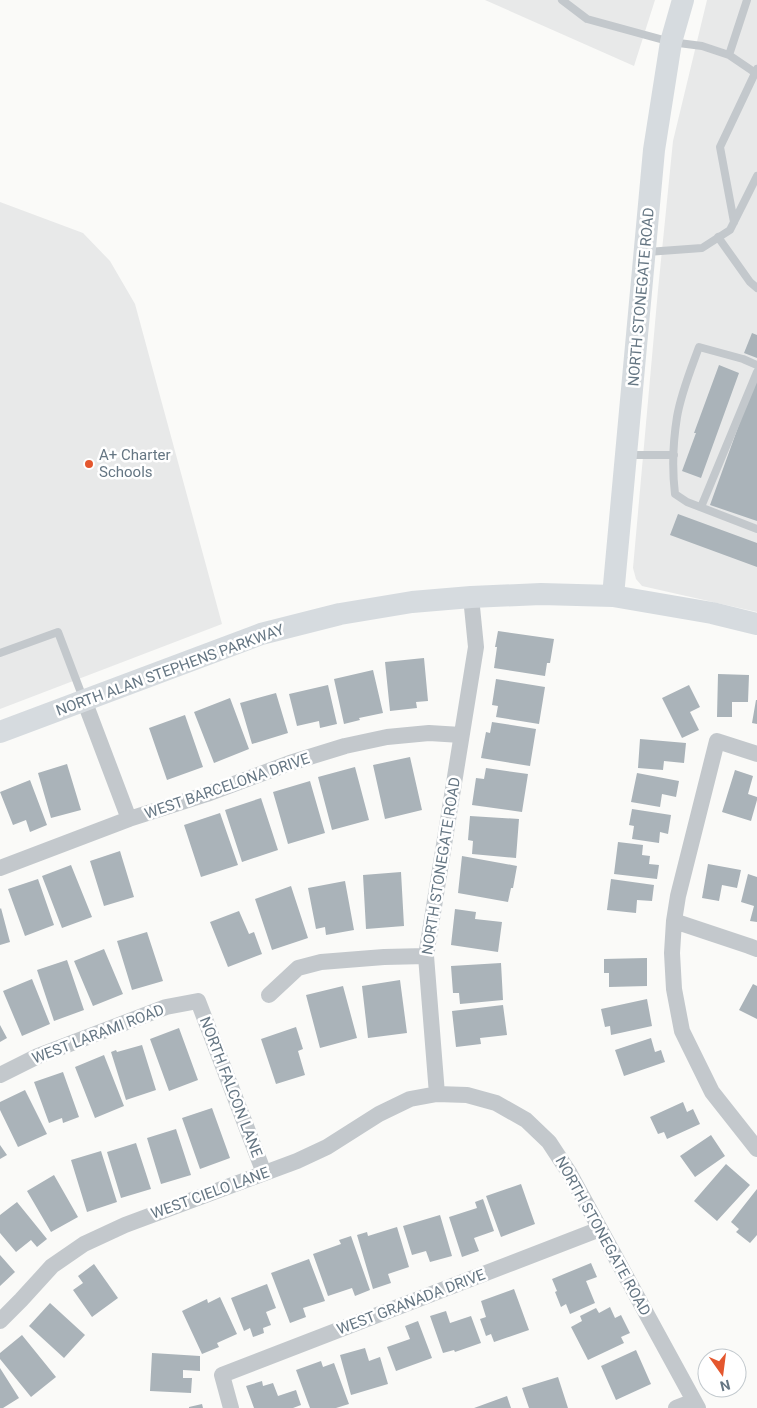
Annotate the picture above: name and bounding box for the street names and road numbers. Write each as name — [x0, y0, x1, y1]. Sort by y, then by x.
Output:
street label: NORTH STONEGATE ROAD — [624, 207, 658, 387]
street label: NORTH ALAN STEPHENS PARKWAY — [53, 620, 287, 720]
street label: WEST BARCELONA DRIVE — [142, 749, 312, 823]
street label: NORTH STONEGATE ROAD — [418, 776, 464, 956]
street label: WEST LARAMI ROAD — [29, 1000, 167, 1068]
street label: NORTH FALCON LANE — [196, 1014, 266, 1160]
street label: NORTH STONEGATE ROAD — [552, 1153, 654, 1319]
street label: WEST CIELO LANE — [148, 1163, 272, 1223]
street label: WEST GRANADA DRIVE — [334, 1265, 488, 1339]

